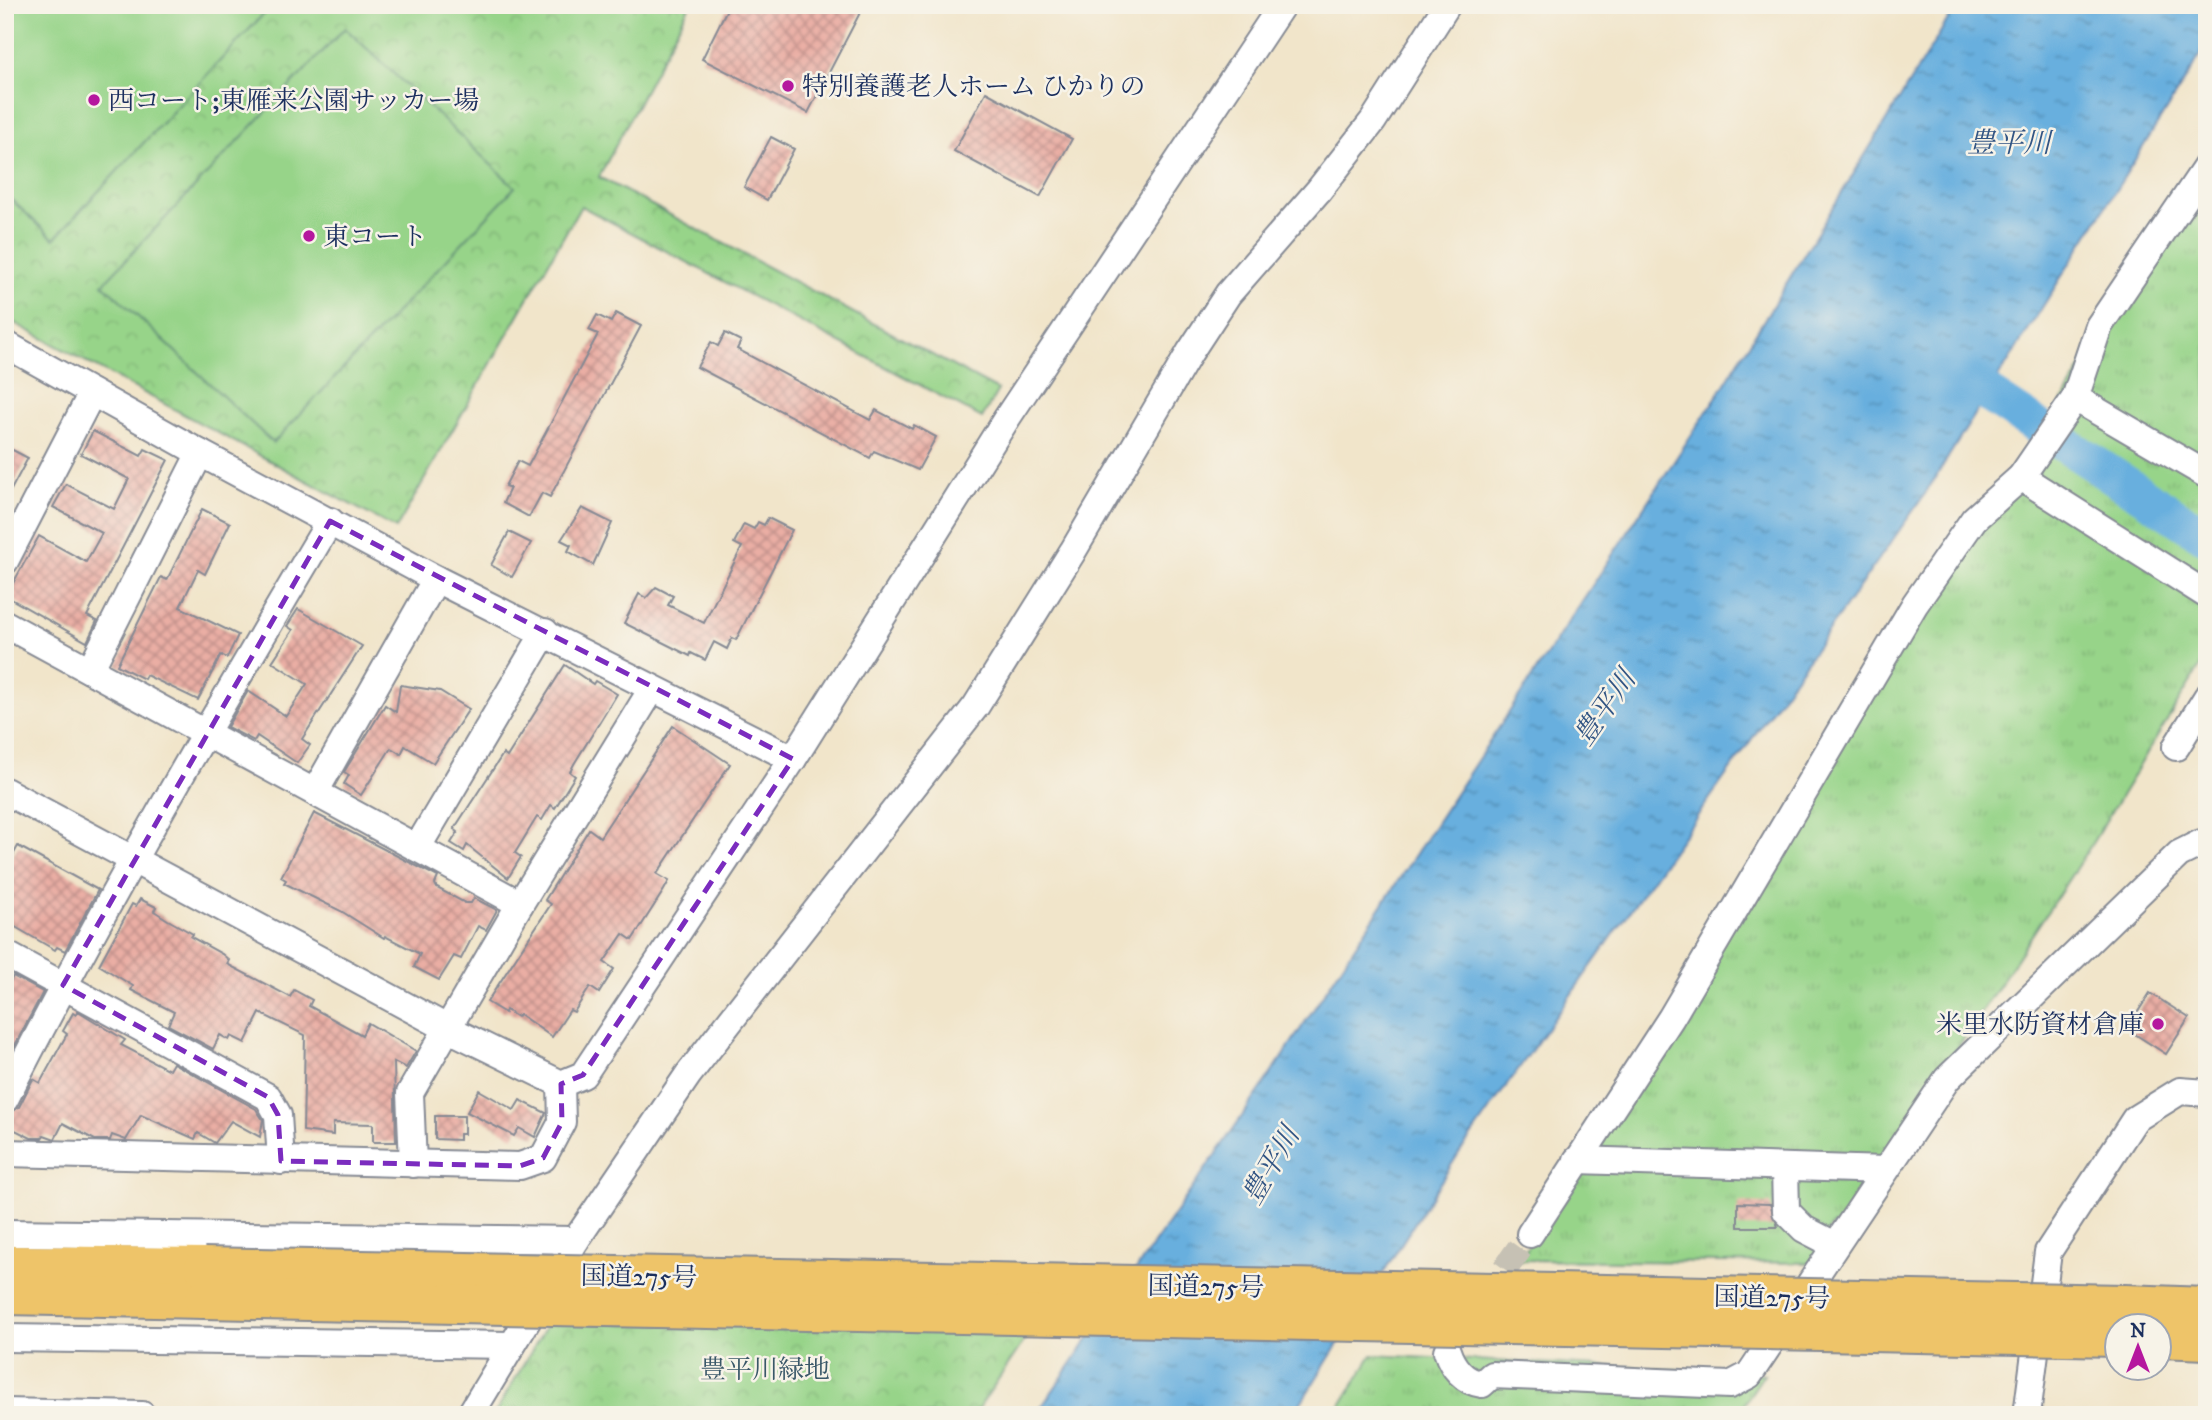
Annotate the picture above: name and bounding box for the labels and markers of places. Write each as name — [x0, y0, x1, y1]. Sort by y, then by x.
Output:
place label: 特別養護老人ホーム ひかりの — [802, 71, 1146, 104]
marker: 特別養護老人ホーム ひかりの — [780, 78, 796, 94]
place label: 西コート;東雁来公園サッカー場 — [108, 85, 479, 118]
marker: 西コート;東雁来公園サッカー場 — [86, 92, 102, 108]
place label: 東コート — [323, 221, 427, 254]
marker: 東コート — [301, 228, 317, 244]
place label: 米里水防資材倉庫 — [1936, 1009, 2144, 1042]
marker: 米里水防資材倉庫 — [2150, 1016, 2166, 1032]

